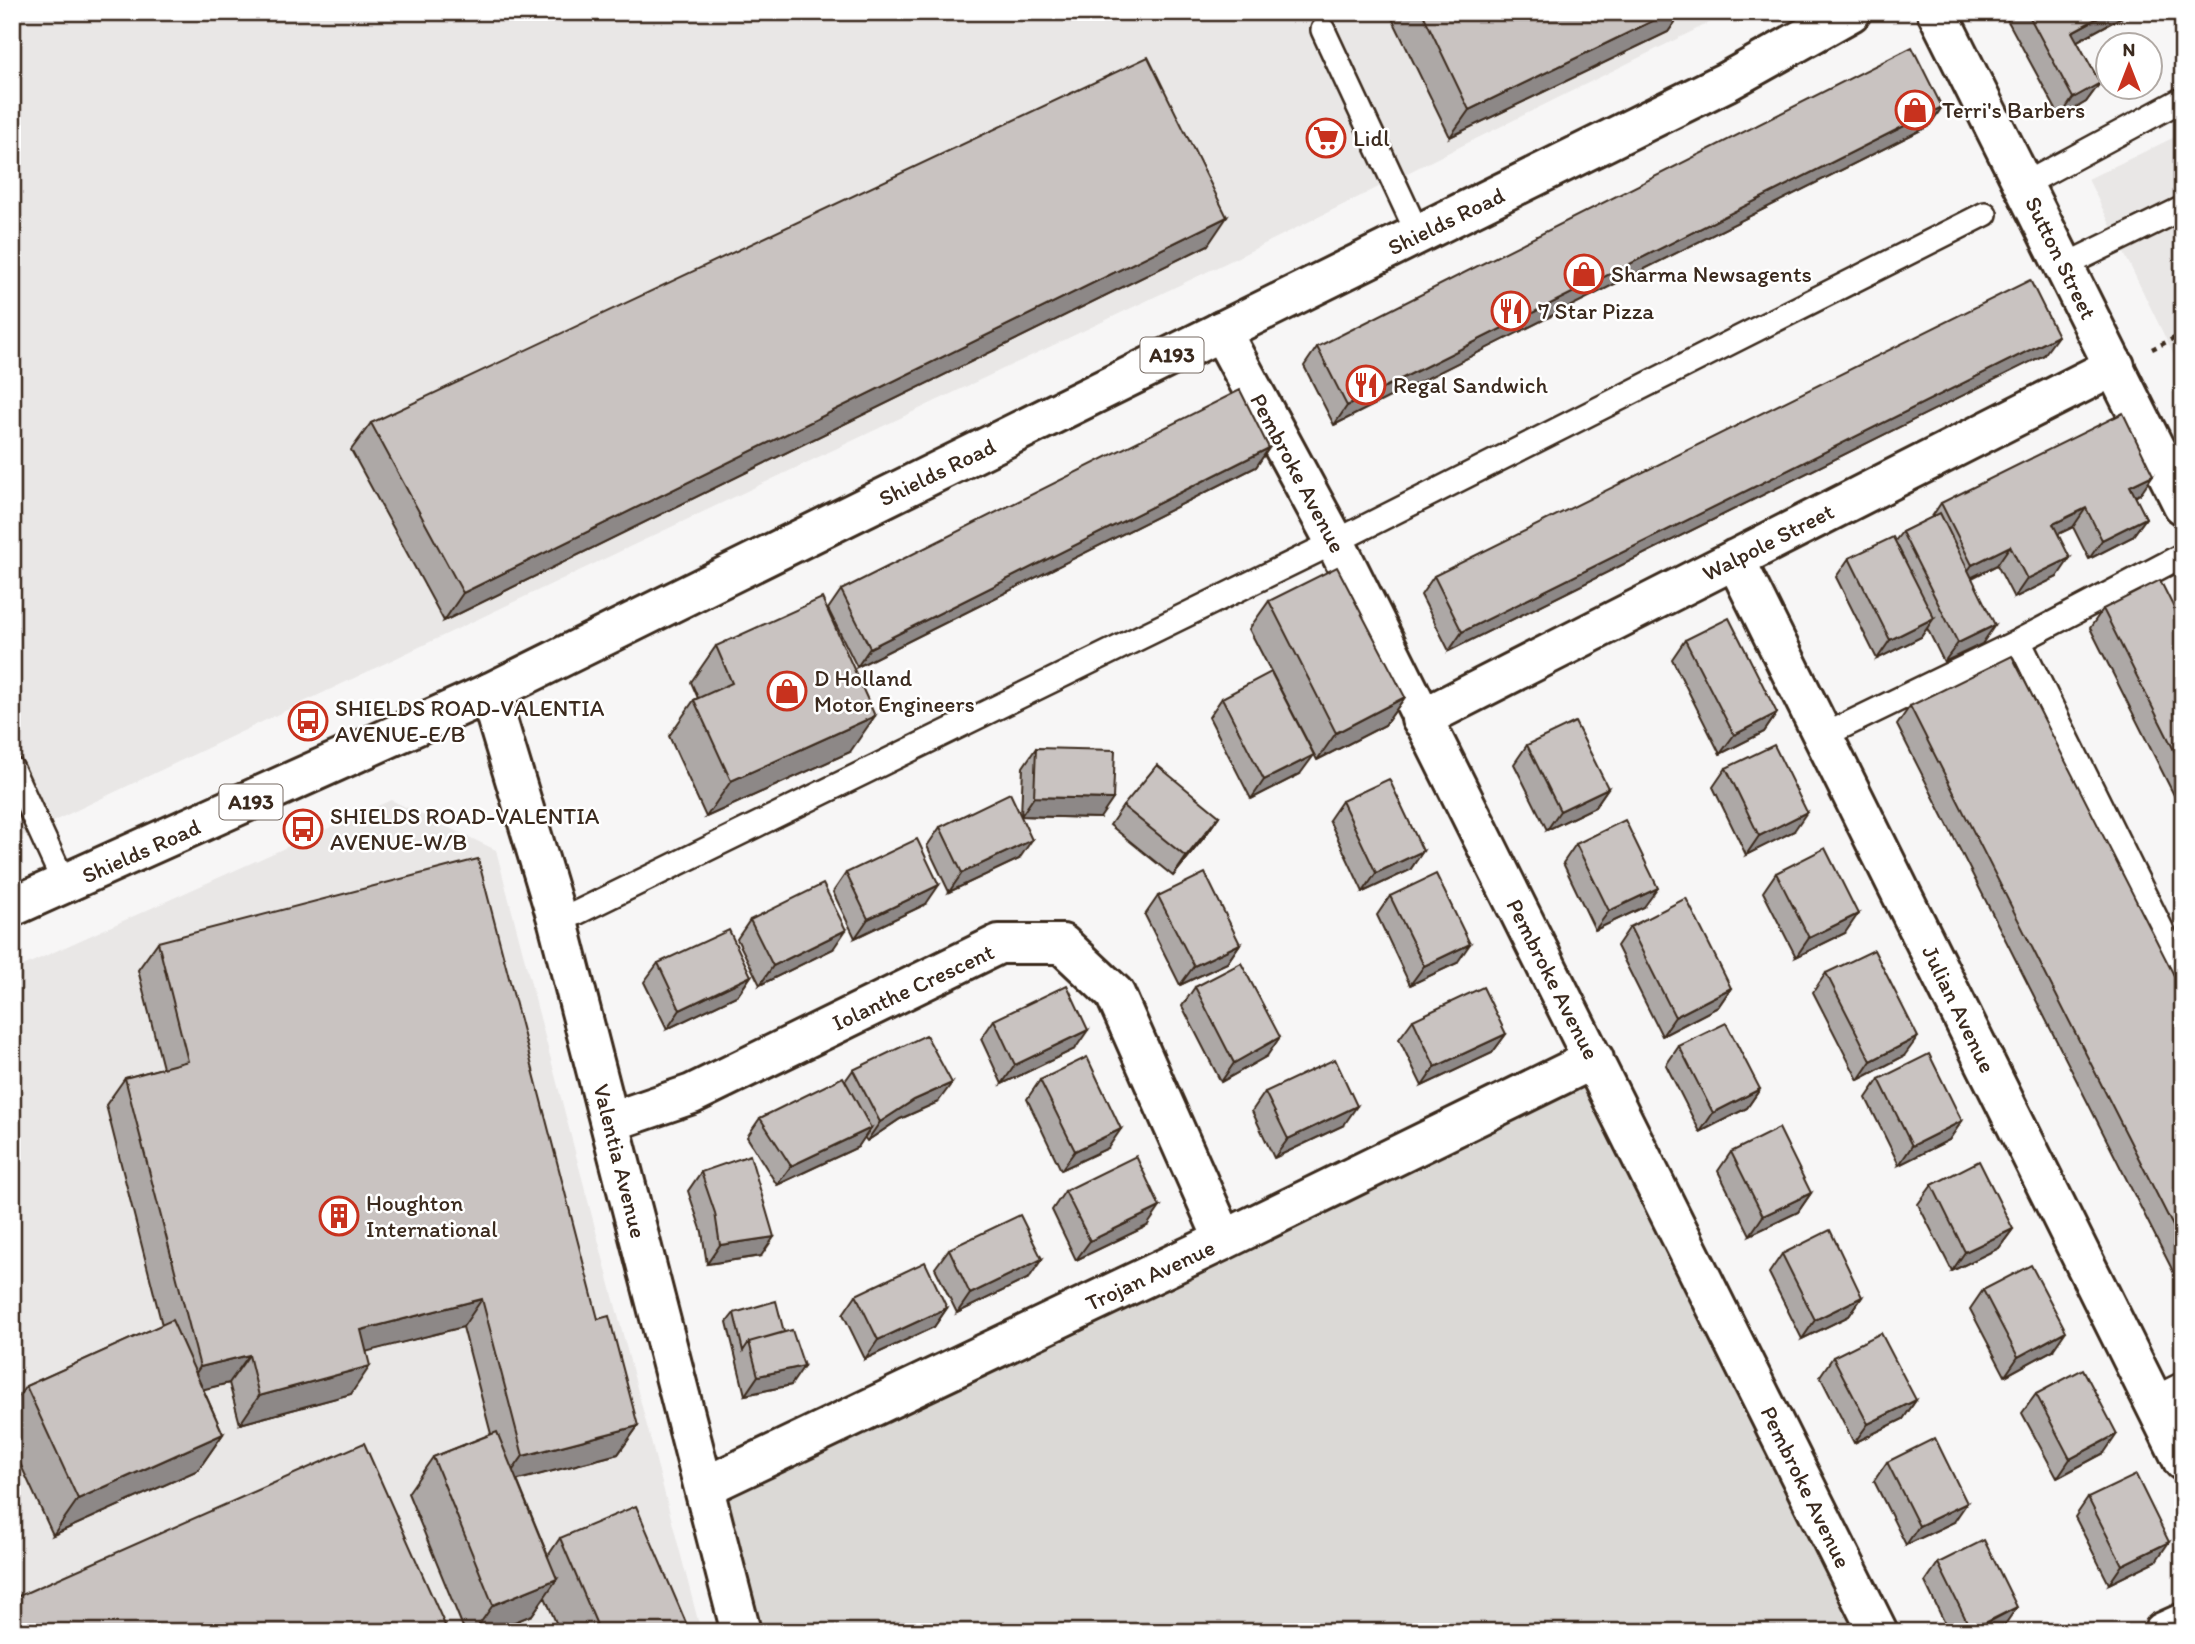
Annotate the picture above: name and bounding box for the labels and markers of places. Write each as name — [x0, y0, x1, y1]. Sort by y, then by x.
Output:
shop icon: Terri's Barbers — [1894, 89, 1936, 131]
place label: Terri's Barbers — [1942, 96, 2085, 124]
supermarket icon: Lidl — [1305, 117, 1347, 159]
place label: Lidl — [1353, 124, 1390, 152]
shop icon: Sharma Newsagents — [1563, 253, 1605, 295]
place label: Sharma Newsagents — [1611, 260, 1812, 288]
restaurant icon: 7 Star Pizza — [1490, 290, 1532, 332]
place label: 7 Star Pizza — [1538, 297, 1654, 325]
restaurant icon: Regal Sandwich — [1345, 364, 1387, 406]
place label: Regal Sandwich — [1393, 371, 1548, 399]
place label: D Holland Motor Engineers — [814, 664, 975, 718]
shop icon: D Holland Motor Engineers — [766, 670, 808, 712]
place label: SHIELDS ROAD-VALENTIA AVENUE-E/B — [335, 694, 605, 748]
bus stop icon: SHIELDS ROAD-VALENTIA AVENUE-E/B — [287, 700, 329, 742]
place label: SHIELDS ROAD-VALENTIA AVENUE-W/B — [330, 802, 600, 856]
bus stop icon: SHIELDS ROAD-VALENTIA AVENUE-W/B — [282, 808, 324, 850]
place label: Houghton International — [366, 1189, 498, 1243]
building icon: Houghton International — [318, 1195, 360, 1237]

